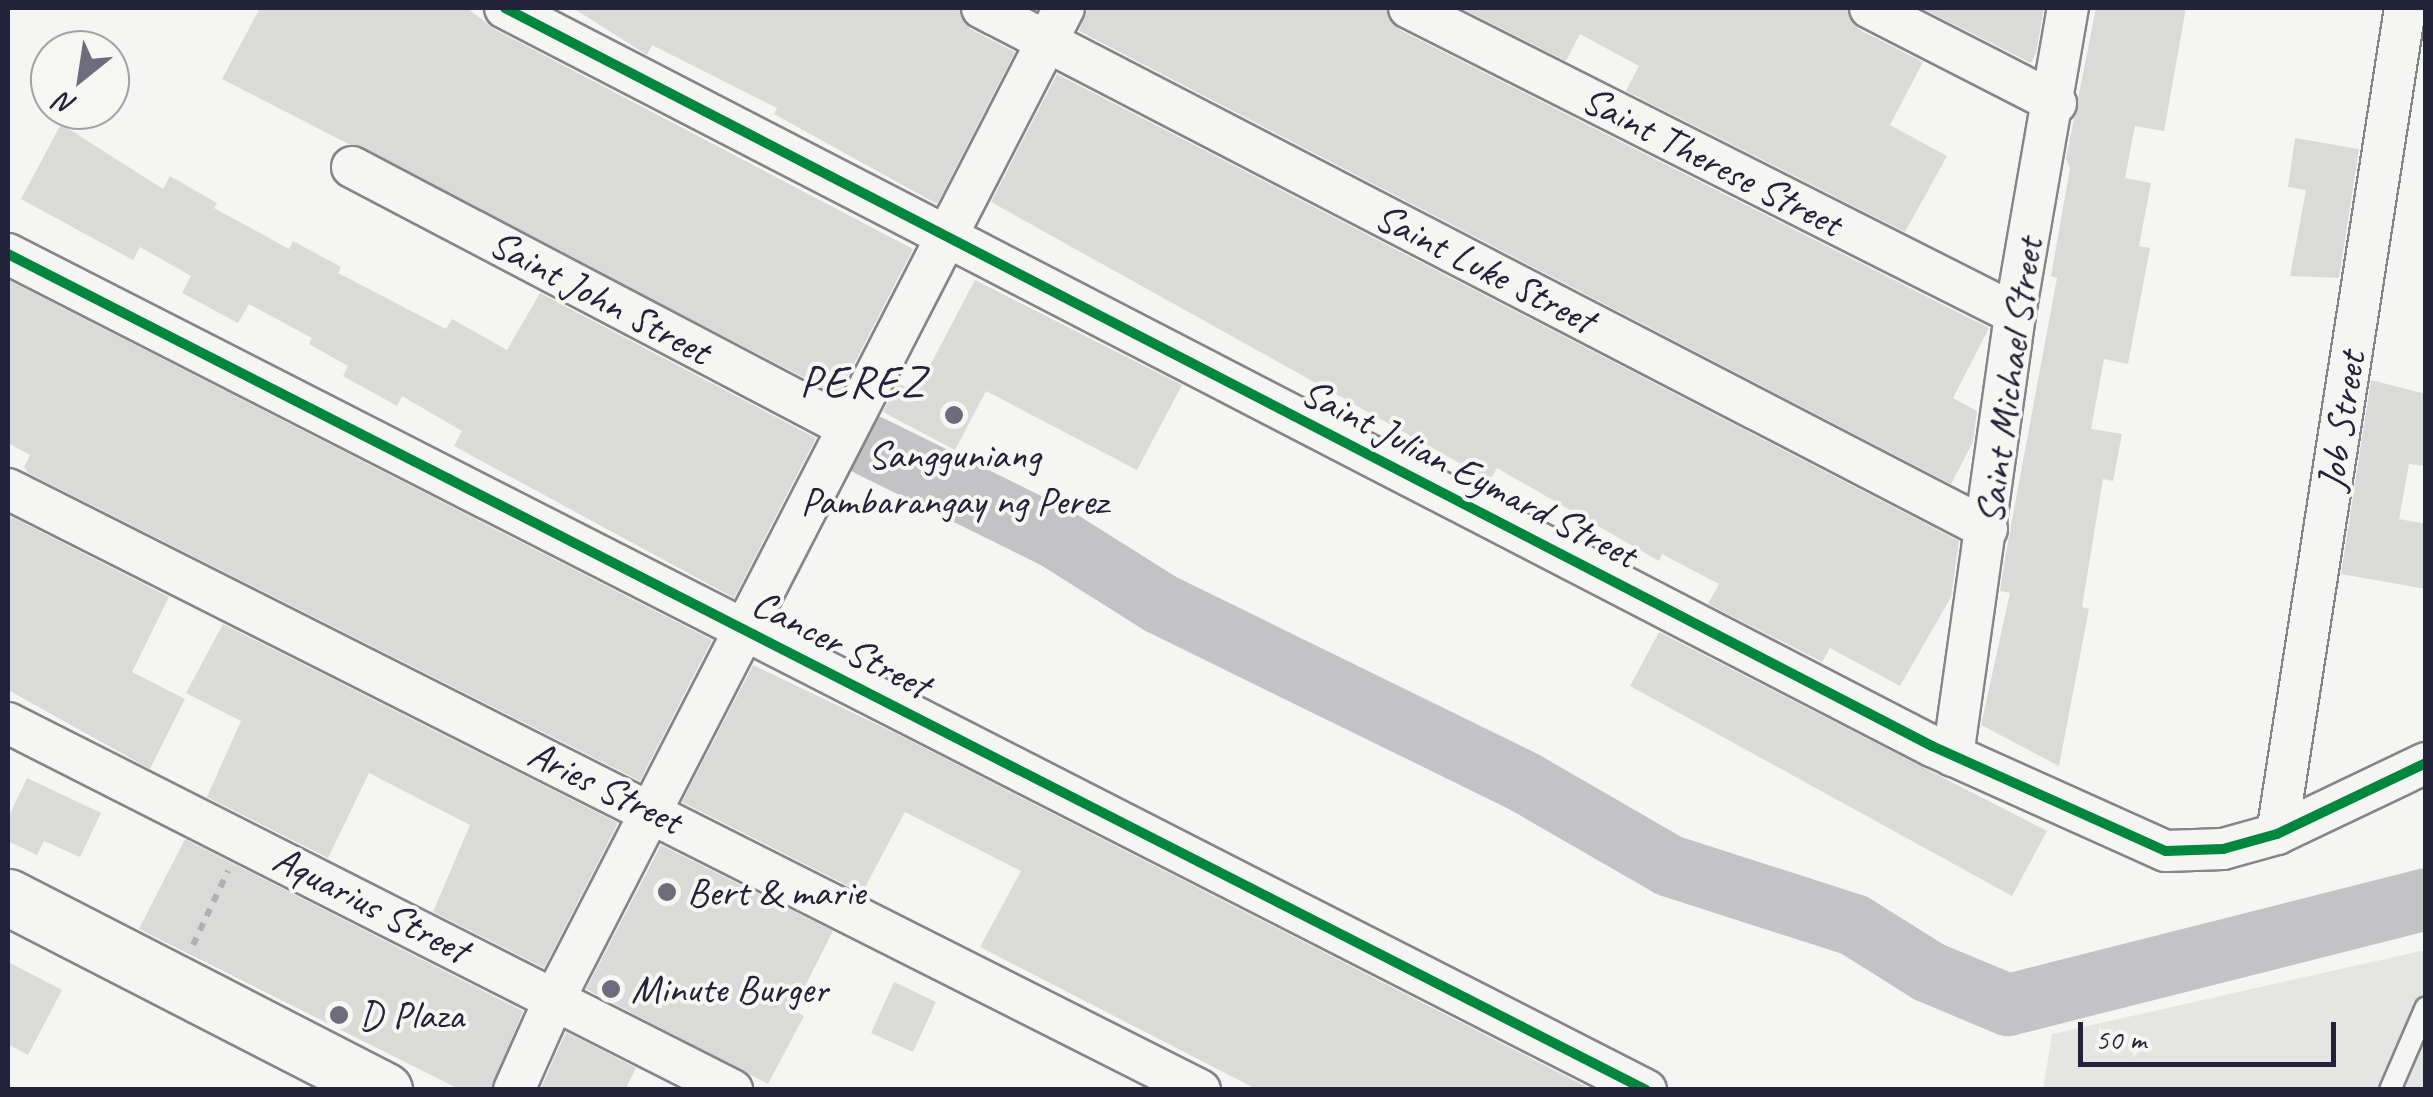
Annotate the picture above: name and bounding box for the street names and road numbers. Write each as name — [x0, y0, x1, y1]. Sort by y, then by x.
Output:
street label: Saint Therese Street — [1573, 75, 1851, 247]
street label: Saint Luke Street — [1367, 192, 1603, 344]
street label: Saint John Street — [481, 218, 719, 376]
street label: Saint Michael Street — [1965, 236, 2053, 526]
street label: Job Street — [2306, 348, 2376, 494]
street label: Saint Julian Eymard Street — [1292, 367, 1646, 579]
street label: Cancer Street — [744, 579, 938, 709]
street label: Aries Street — [520, 729, 690, 845]
street label: Aquarius Street — [266, 834, 476, 974]

